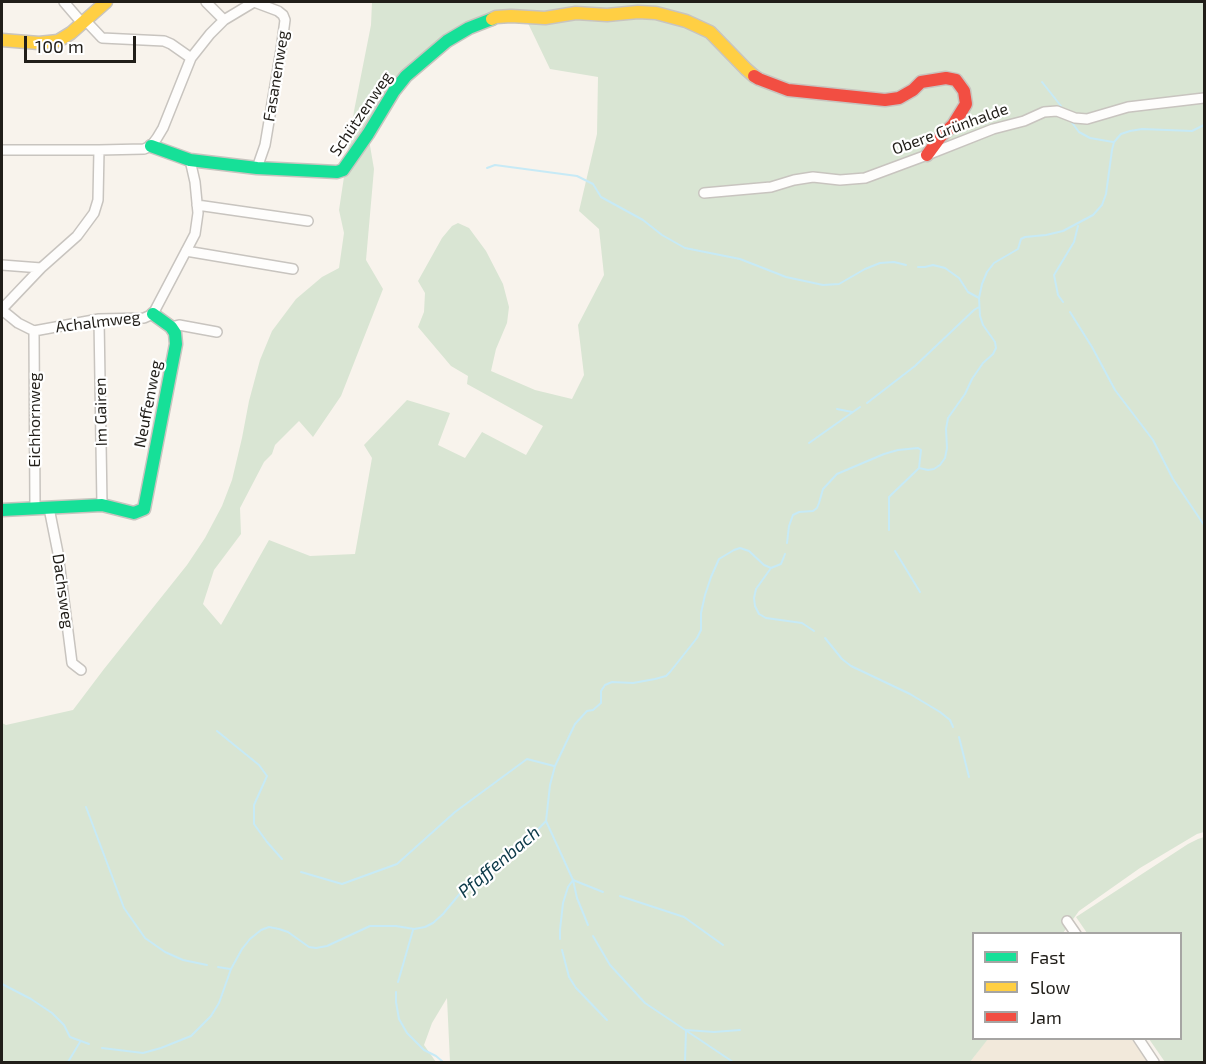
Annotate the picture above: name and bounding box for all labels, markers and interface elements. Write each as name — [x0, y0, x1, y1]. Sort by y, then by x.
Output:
scale bar — [27, 24, 140, 62]
street label: Fasanenweg — [259, 29, 293, 123]
text: 100 m — [35, 35, 84, 57]
street label: Schützenweg — [326, 68, 396, 160]
street label: Obere Grünhalde — [889, 99, 1011, 159]
street label: Achalmweg — [55, 307, 141, 337]
street label: Neuffenweg — [130, 359, 166, 449]
street label: Eichhornweg — [25, 373, 45, 467]
street label: Im Gairen — [91, 378, 111, 446]
street label: Dachsweg — [48, 552, 78, 630]
water label: Pfaffenbach — [454, 822, 544, 902]
legend — [972, 932, 1182, 1040]
text: Fast — [1030, 946, 1065, 968]
text: Slow — [1030, 976, 1070, 998]
text: Jam — [1030, 1006, 1062, 1028]

